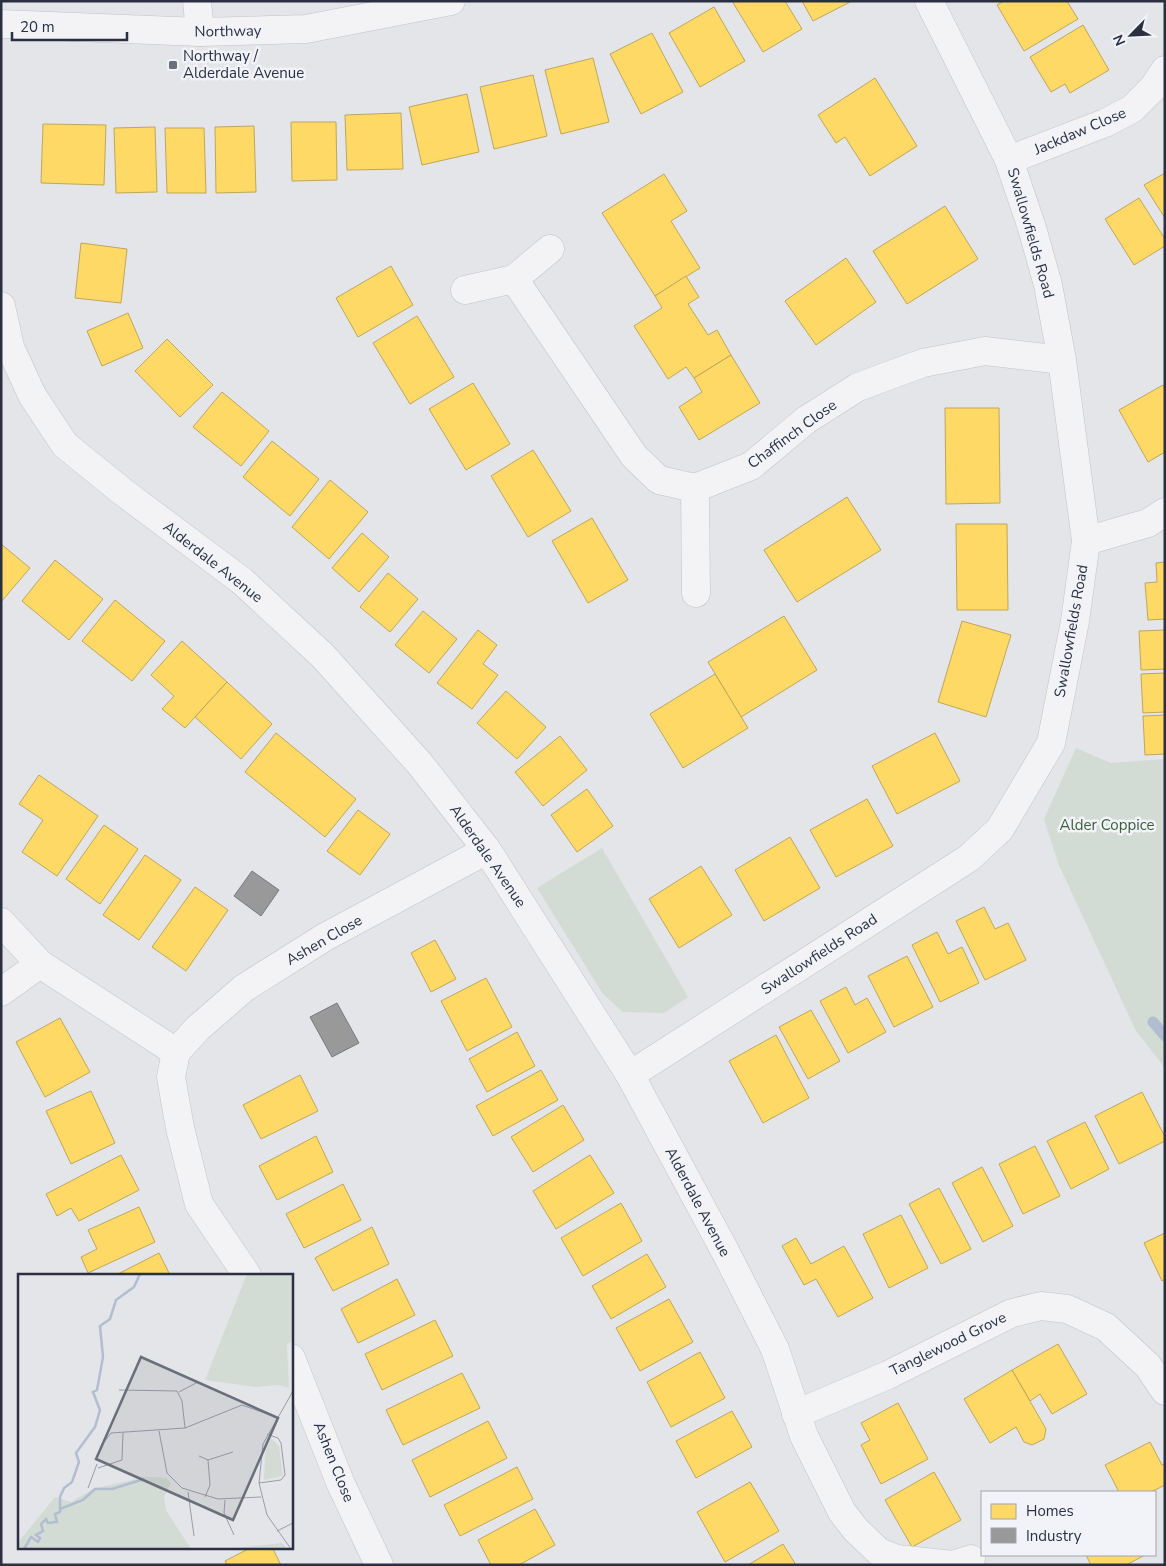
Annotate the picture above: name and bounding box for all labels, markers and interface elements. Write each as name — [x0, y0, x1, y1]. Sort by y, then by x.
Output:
scale bar — [12, 10, 128, 42]
north arrow — [1106, 10, 1156, 60]
text: 20 m — [20, 17, 55, 37]
street label: Northway — [194, 20, 262, 42]
text: N — [1109, 31, 1130, 49]
place label: Northway / Alderdale Avenue — [183, 46, 304, 83]
marker: Northway / Alderdale Avenue — [167, 59, 179, 71]
street label: Jackdaw Close — [1030, 103, 1129, 160]
street label: Swallowfields Road — [1003, 165, 1059, 301]
street label: Chaffinch Close — [743, 395, 841, 473]
street label: Alderdale Avenue — [159, 517, 267, 607]
street label: Swallowfields Road — [1049, 563, 1093, 699]
street label: Alderdale Avenue — [445, 801, 531, 911]
park label: Alder Coppice — [1060, 815, 1154, 835]
street label: Swallowfields Road — [757, 909, 881, 999]
street label: Ashen Close — [282, 910, 366, 970]
street label: Alderdale Avenue — [661, 1144, 735, 1260]
inset map — [18, 1274, 292, 1548]
street label: Tanglewood Grove — [886, 1307, 1010, 1381]
street label: Ashen Close — [309, 1419, 359, 1505]
legend — [981, 1491, 1156, 1556]
text: Homes — [1026, 1501, 1074, 1521]
text: Industry — [1026, 1526, 1082, 1546]

